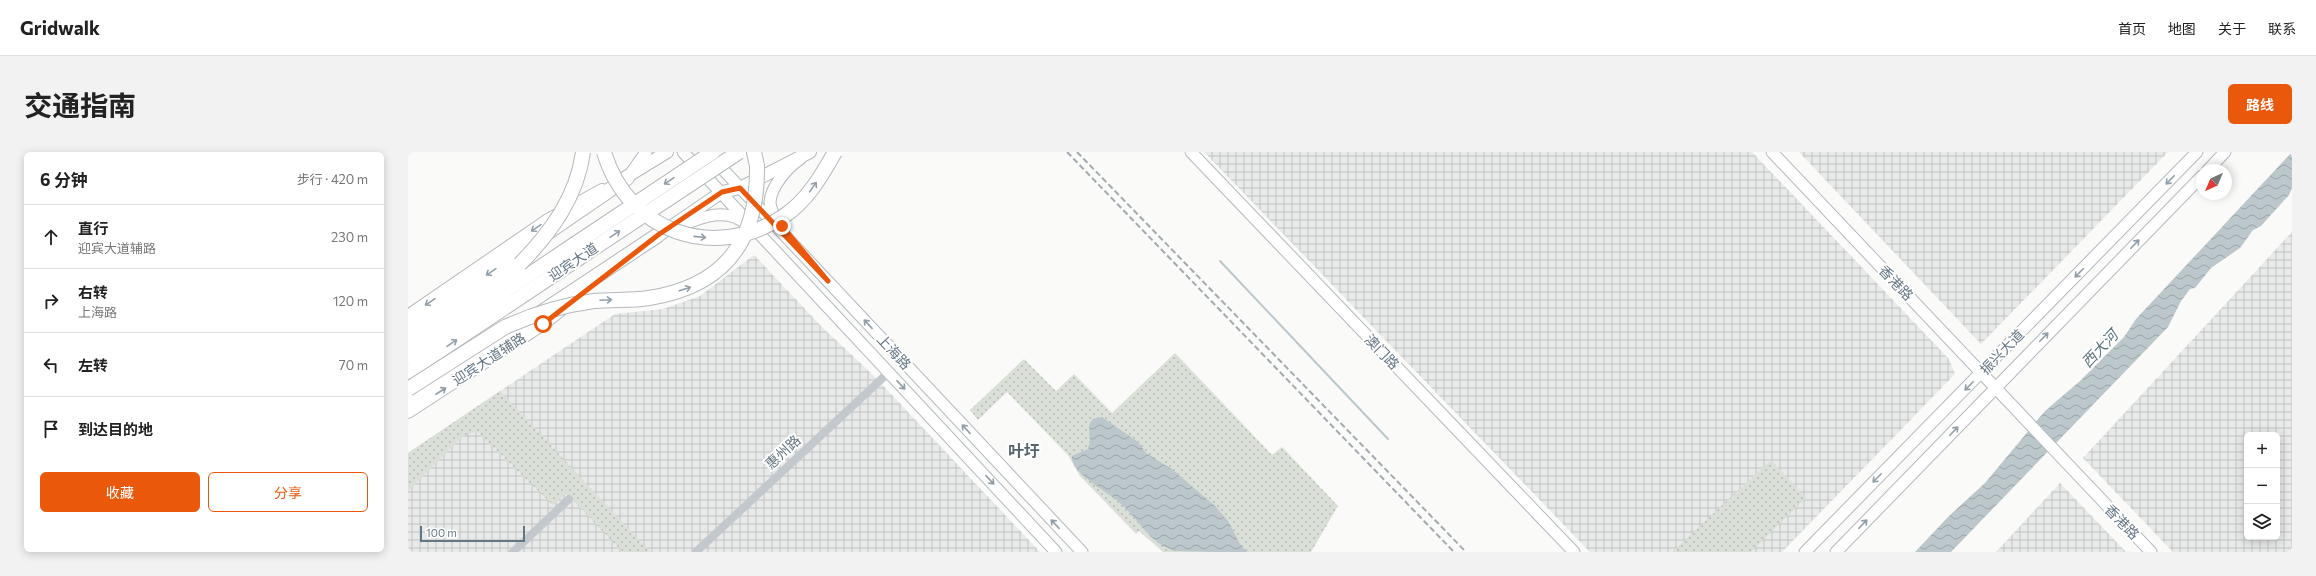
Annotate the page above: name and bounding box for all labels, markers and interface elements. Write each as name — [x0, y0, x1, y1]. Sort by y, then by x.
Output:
text: Gridwalk — [20, 16, 100, 39]
text: 首页 — [2118, 20, 2146, 37]
text: 地图 — [2168, 20, 2196, 37]
text: 关于 — [2218, 20, 2246, 37]
text: 联系 — [2268, 20, 2296, 37]
button: 路线 — [2228, 84, 2292, 124]
text: 交通指南 — [24, 88, 136, 122]
north arrow — [2196, 164, 2232, 200]
text: 6 分钟 — [40, 169, 88, 190]
text: 步行 · 420 m — [297, 171, 368, 187]
one-way arrow — [2165, 175, 2175, 185]
one-way arrow — [664, 177, 675, 185]
one-way arrow — [809, 181, 817, 192]
route end — [773, 217, 791, 235]
text: 直行 — [78, 219, 108, 237]
one-way arrow — [531, 224, 542, 232]
icon: ahead — [40, 226, 62, 248]
text: 230 m — [331, 229, 368, 245]
one-way arrow — [609, 230, 620, 238]
one-way arrow — [693, 233, 706, 241]
street label: 迎宾大道 — [545, 239, 601, 284]
one-way arrow — [2130, 239, 2140, 249]
text: 迎宾大道辅路 — [78, 240, 156, 256]
street label: 香港路 — [1876, 262, 1917, 304]
one-way arrow — [486, 268, 497, 276]
one-way arrow — [2074, 268, 2084, 278]
text: 右转 — [78, 283, 108, 301]
one-way arrow — [679, 285, 692, 292]
icon: right — [40, 290, 62, 312]
text: 120 m — [333, 293, 368, 309]
one-way arrow — [599, 297, 612, 304]
one-way arrow — [424, 298, 435, 306]
text: 上海路 — [78, 304, 117, 320]
route start — [534, 315, 552, 333]
one-way arrow — [863, 319, 873, 329]
water label: 西大河 — [2077, 324, 2123, 371]
street label: 振兴大道 — [1976, 326, 2027, 378]
street label: 迎宾大道辅路 — [449, 329, 529, 389]
street label: 上海路 — [874, 331, 915, 373]
street label: 澳门路 — [1362, 331, 1403, 373]
one-way arrow — [2039, 332, 2049, 342]
one-way arrow — [446, 339, 457, 347]
icon: left — [40, 354, 62, 376]
text: 左转 — [78, 356, 108, 374]
text: 70 m — [339, 357, 368, 373]
one-way arrow — [896, 380, 906, 390]
one-way arrow — [1964, 381, 1974, 391]
one-way arrow — [435, 386, 446, 395]
icon: arrive — [40, 418, 62, 440]
text: 到达目的地 — [78, 420, 153, 438]
one-way arrow — [962, 424, 971, 434]
one-way arrow — [1949, 426, 1958, 436]
street label: 惠州路 — [762, 431, 804, 472]
map controls — [2244, 432, 2280, 540]
button: + — [2244, 432, 2280, 468]
district label: 叶圩 — [1008, 441, 1040, 460]
button: − — [2244, 468, 2280, 504]
button: 收藏 — [40, 472, 200, 512]
button: 分享 — [208, 472, 368, 512]
one-way arrow — [1873, 473, 1882, 483]
one-way arrow — [985, 475, 994, 485]
street label: 香港路 — [2102, 501, 2143, 543]
button: layers — [2244, 504, 2280, 540]
one-way arrow — [1051, 519, 1060, 529]
one-way arrow — [1858, 519, 1868, 529]
scale bar — [420, 524, 525, 543]
text: 100 m — [426, 526, 457, 539]

